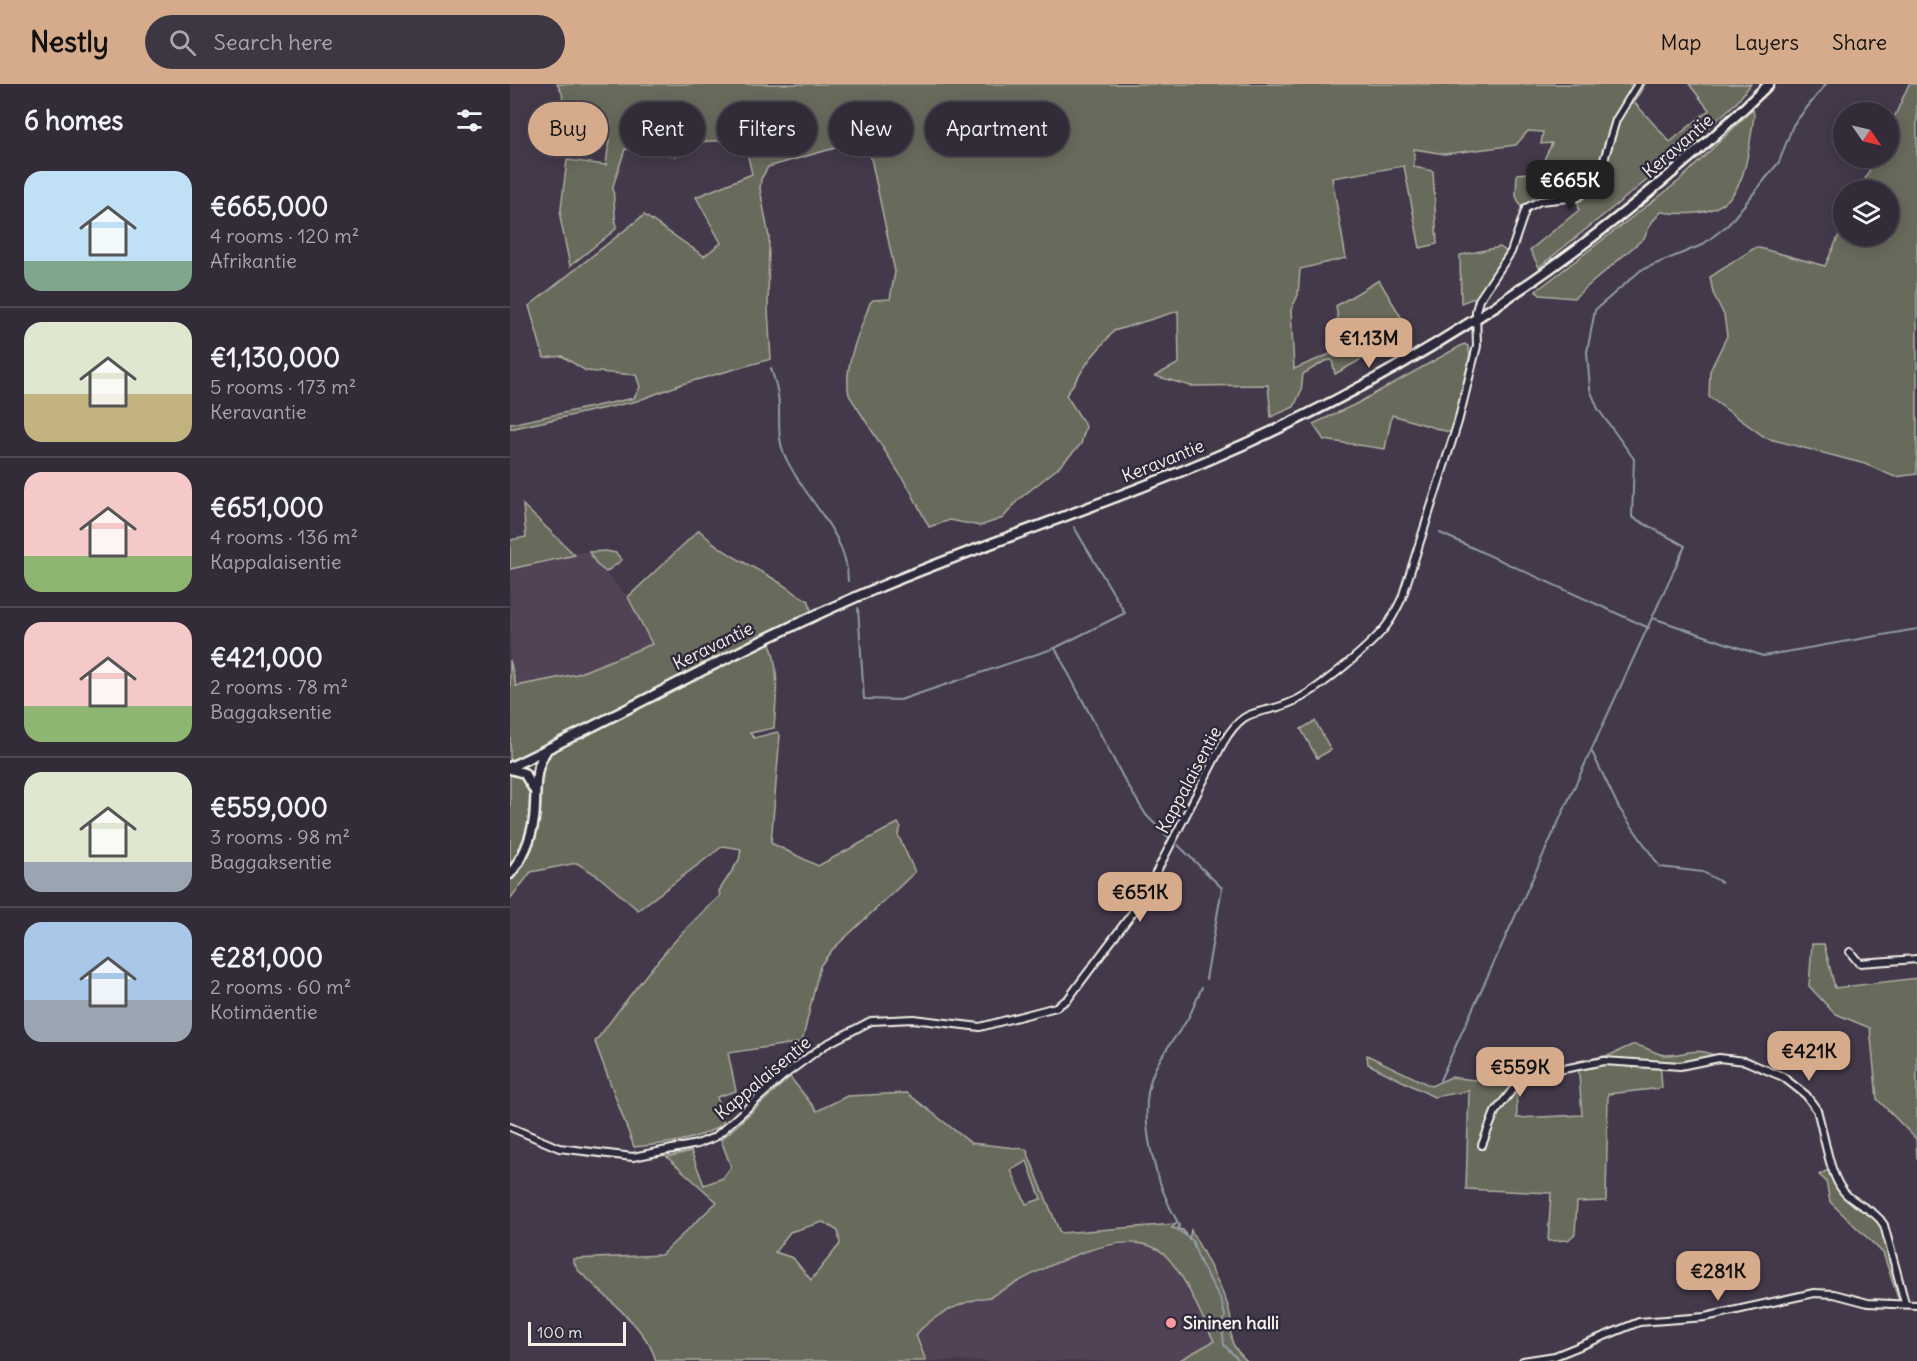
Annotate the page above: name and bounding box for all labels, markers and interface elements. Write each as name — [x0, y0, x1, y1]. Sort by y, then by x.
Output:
search box — [145, 15, 565, 69]
text: Nestly — [30, 24, 109, 60]
icon: search — [166, 26, 199, 59]
text: Search here — [214, 28, 333, 56]
text: Map — [1661, 29, 1701, 56]
text: Layers — [1734, 29, 1799, 56]
text: Share — [1832, 29, 1887, 56]
chip: Buy — [528, 102, 608, 156]
chip: Rent — [620, 102, 705, 156]
chip: Filters — [717, 102, 817, 156]
chip: New — [829, 102, 913, 156]
chip: Apartment — [925, 102, 1069, 156]
north arrow — [1833, 102, 1899, 168]
map controls — [1833, 102, 1899, 246]
text: 6 homes — [24, 104, 123, 137]
icon: filters — [453, 104, 486, 137]
street label: Keravantie — [1637, 108, 1718, 183]
pin: €665K — [1528, 160, 1612, 211]
text: €665K — [1540, 167, 1600, 192]
button: layers — [1833, 180, 1899, 246]
text: €665,000 — [210, 190, 328, 223]
icon: home — [72, 195, 144, 267]
text: 4 rooms · 120 m² — [210, 223, 359, 248]
text: Afrikantie — [210, 248, 297, 273]
pin: €1.13M — [1320, 318, 1418, 369]
text: €1.13M — [1339, 325, 1399, 350]
text: €1,130,000 — [210, 341, 340, 374]
icon: home — [72, 346, 144, 418]
text: 5 rooms · 173 m² — [210, 374, 356, 399]
text: Keravantie — [210, 399, 306, 424]
street label: Keravantie — [1118, 434, 1207, 487]
text: €651,000 — [210, 491, 324, 524]
icon: home — [72, 496, 144, 568]
text: 4 rooms · 136 m² — [210, 524, 358, 549]
text: Kappalaisentie — [210, 549, 342, 574]
street label: Keravantie — [669, 616, 757, 675]
text: €421,000 — [210, 641, 323, 674]
icon: home — [72, 646, 144, 718]
text: 2 rooms · 78 m² — [210, 674, 348, 699]
text: Baggaksentie — [210, 699, 332, 724]
street label: Kappalaisentie — [1151, 722, 1226, 837]
text: €559,000 — [210, 791, 328, 824]
icon: home — [72, 796, 144, 868]
text: 3 rooms · 98 m² — [210, 824, 350, 849]
text: Baggaksentie — [210, 849, 332, 874]
pin: €651K — [1098, 872, 1182, 923]
text: €651K — [1112, 879, 1168, 904]
text: €281,000 — [210, 941, 323, 974]
icon: home — [72, 946, 144, 1018]
text: 2 rooms · 60 m² — [210, 974, 351, 999]
text: Kotimäentie — [210, 999, 318, 1024]
street label: Kappalaisentie — [710, 1031, 815, 1124]
pin: €421K — [1767, 1031, 1851, 1082]
text: €421K — [1781, 1038, 1837, 1063]
pin: €559K — [1478, 1047, 1562, 1098]
text: €559K — [1490, 1054, 1550, 1079]
pin: €281K — [1676, 1251, 1760, 1302]
text: €281K — [1690, 1258, 1746, 1283]
place label: Sininen halli — [1183, 1311, 1279, 1334]
marker: Sininen halli — [1164, 1316, 1178, 1330]
scale bar — [528, 1319, 626, 1346]
text: 100 m — [537, 1322, 582, 1342]

